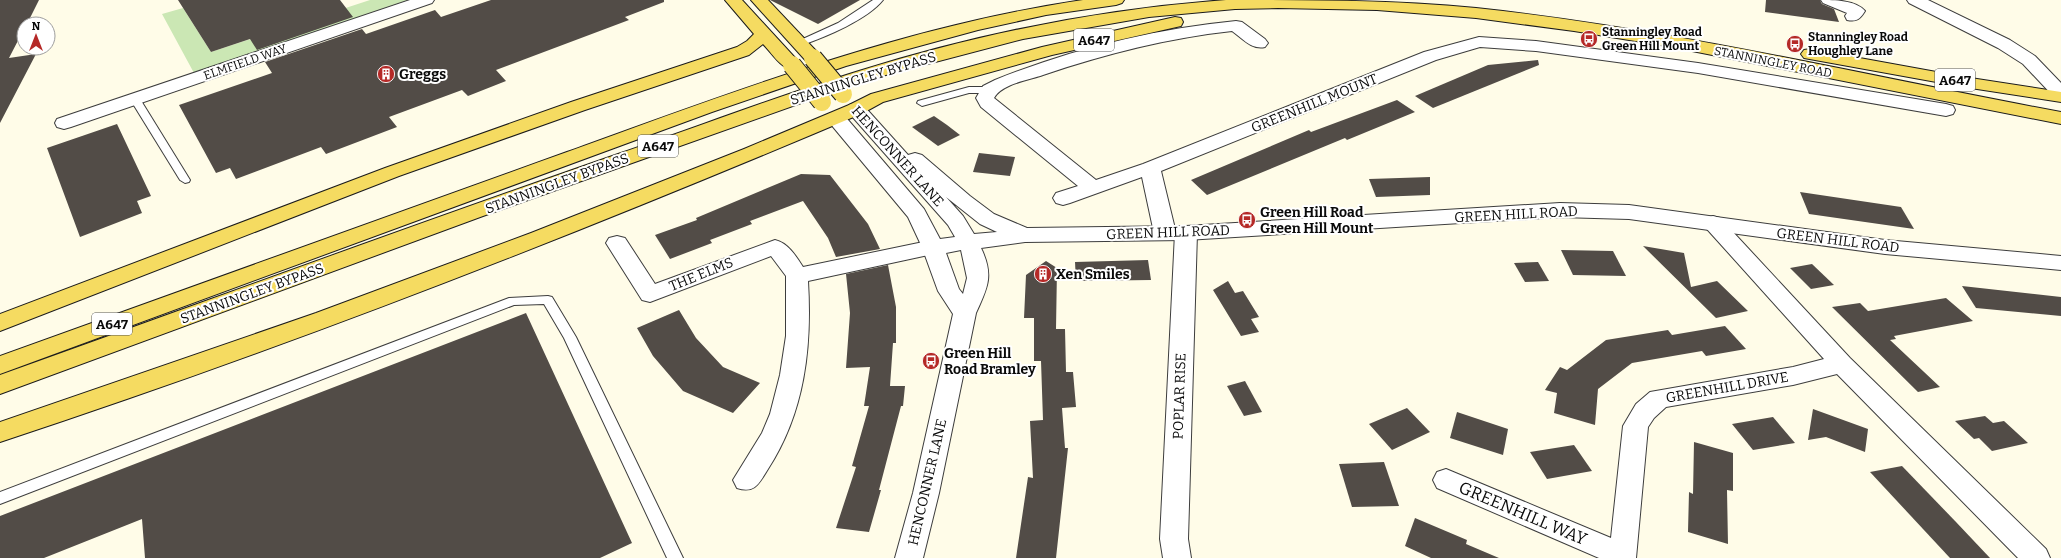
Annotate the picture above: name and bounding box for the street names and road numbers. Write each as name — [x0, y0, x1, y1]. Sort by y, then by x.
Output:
road number: A647 — [1074, 29, 1114, 51]
street label: ELMFIELD WAY — [202, 41, 289, 83]
street label: STANNINGLEY ROAD — [1713, 44, 1833, 80]
street label: STANNINGLEY BYPASS — [788, 48, 938, 109]
road number: A647 — [1935, 69, 1975, 91]
street label: GREENHILL MOUNT — [1249, 70, 1380, 137]
street label: HENCONNER LANE — [848, 102, 947, 210]
road number: A647 — [638, 135, 678, 157]
street label: STANNINGLEY BYPASS — [483, 150, 631, 217]
street label: GREEN HILL ROAD — [1454, 203, 1578, 226]
street label: GREEN HILL ROAD — [1106, 222, 1230, 243]
street label: GREEN HILL ROAD — [1775, 225, 1900, 256]
street label: THE ELMS — [667, 254, 736, 295]
street label: STANNINGLEY BYPASS — [178, 260, 326, 327]
road number: A647 — [92, 313, 132, 335]
street label: POPLAR RISE — [1169, 353, 1190, 440]
street label: GREENHILL DRIVE — [1664, 368, 1790, 407]
street label: HENCONNER LANE — [905, 417, 950, 547]
street label: GREENHILL WAY — [1455, 477, 1590, 550]

